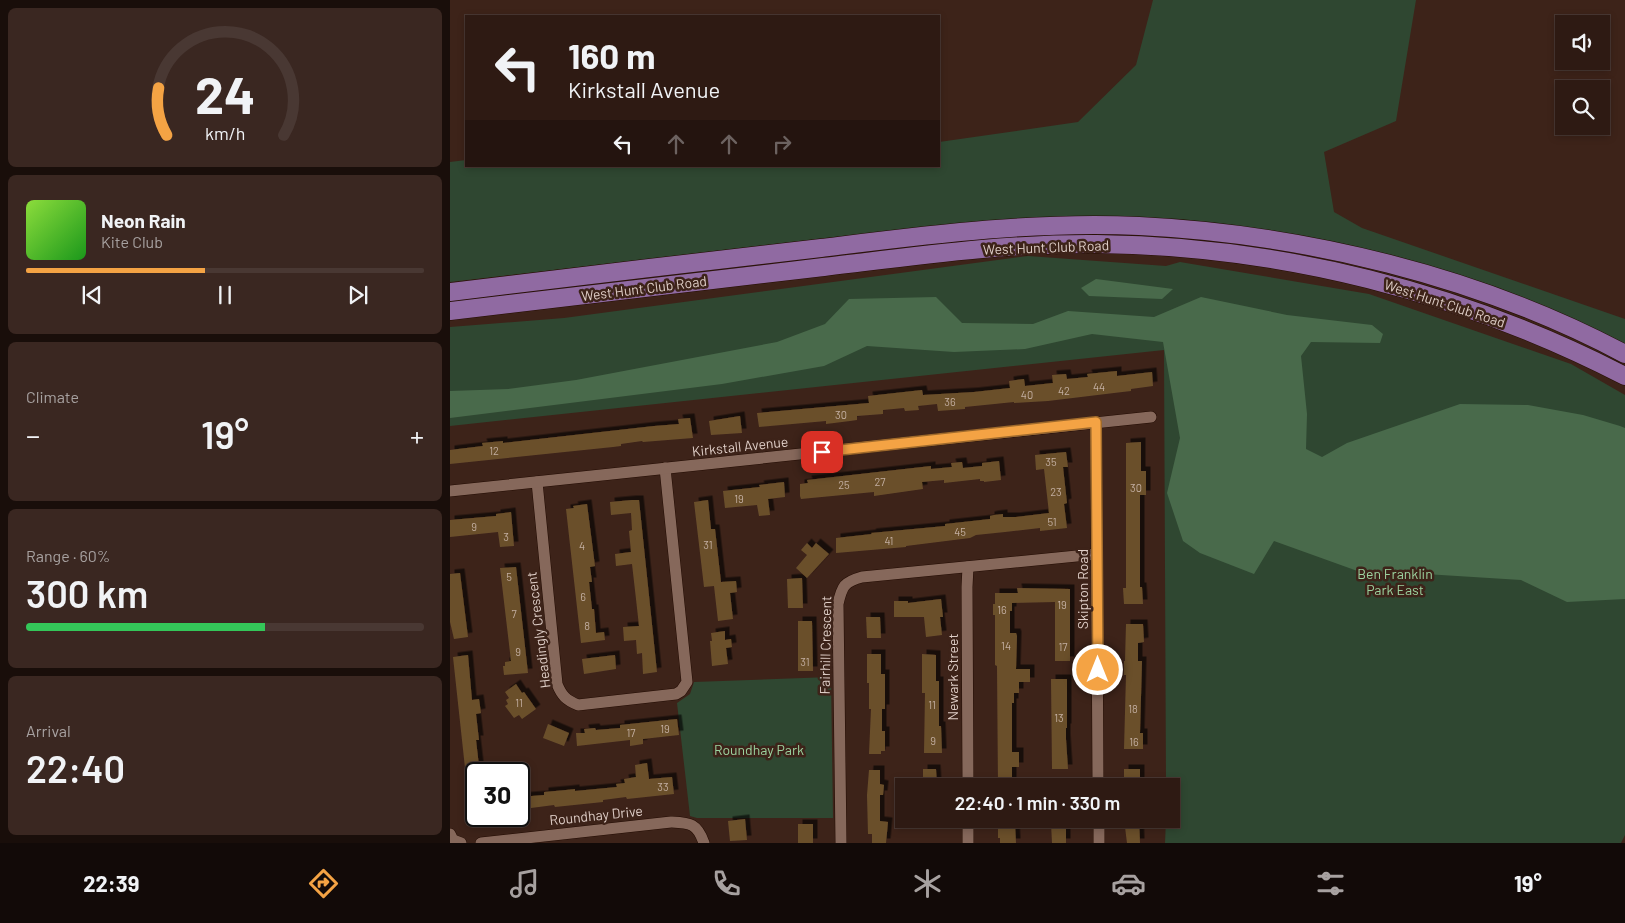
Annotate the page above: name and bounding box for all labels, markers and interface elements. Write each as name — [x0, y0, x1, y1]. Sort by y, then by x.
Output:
map controls — [1555, 15, 1610, 135]
button: sound — [1555, 15, 1610, 70]
text: 160 m — [568, 34, 655, 76]
icon: left — [485, 35, 550, 100]
text: 24 — [195, 62, 255, 124]
text: Kirkstall Avenue — [568, 76, 720, 102]
button: search — [1555, 80, 1610, 135]
text: km/h — [205, 122, 245, 144]
icon: left — [609, 130, 637, 158]
icon: ahead — [662, 130, 690, 158]
icon: ahead — [715, 130, 743, 158]
icon: right — [768, 130, 796, 158]
text: Neon Rain — [101, 209, 186, 232]
text: Kite Club — [101, 232, 163, 251]
street label: West Hunt Club Road — [983, 236, 1109, 258]
street label: West Hunt Club Road — [580, 272, 708, 304]
street label: West Hunt Club Road — [1382, 275, 1508, 331]
icon: previous — [78, 281, 106, 309]
icon: pause — [211, 281, 239, 309]
icon: next — [344, 281, 372, 309]
house number: 44 — [1093, 380, 1105, 393]
house number: 42 — [1058, 384, 1070, 397]
text: Climate — [26, 387, 79, 406]
house number: 40 — [1021, 388, 1033, 401]
house number: 36 — [944, 395, 956, 408]
house number: 30 — [835, 408, 847, 421]
text: 19° — [201, 411, 249, 457]
text: − — [26, 418, 40, 452]
text: + — [410, 418, 424, 452]
pin — [801, 431, 843, 473]
street label: Kirkstall Avenue — [691, 432, 789, 460]
icon: arrive — [808, 438, 836, 466]
house number: 12 — [489, 444, 499, 457]
house number: 35 — [1045, 455, 1057, 468]
house number: 27 — [874, 475, 886, 488]
house number: 25 — [838, 478, 850, 491]
house number: 30 — [1130, 481, 1142, 494]
house number: 23 — [1050, 485, 1062, 498]
house number: 19 — [734, 492, 744, 505]
house number: 51 — [1047, 515, 1057, 528]
house number: 9 — [471, 520, 477, 533]
house number: 45 — [954, 525, 966, 538]
house number: 3 — [503, 530, 509, 543]
house number: 41 — [885, 534, 893, 547]
house number: 31 — [703, 538, 713, 551]
house number: 4 — [579, 539, 585, 552]
text: Range · 60% — [26, 546, 110, 565]
street label: Skipton Road — [1074, 549, 1091, 629]
park label: Ben Franklin Park East — [1357, 565, 1433, 598]
text: 300 km — [26, 570, 148, 616]
house number: 5 — [506, 570, 512, 583]
street label: Headingly Crescent — [522, 571, 554, 689]
house number: 6 — [580, 590, 586, 603]
street label: Fairhill Crescent — [816, 596, 834, 694]
house number: 19 — [1057, 598, 1067, 611]
house number: 16 — [997, 603, 1007, 616]
house number: 7 — [511, 607, 517, 620]
house number: 8 — [584, 619, 590, 632]
street label: Newark Street — [944, 634, 961, 720]
house number: 14 — [1001, 639, 1011, 652]
house number: 17 — [1058, 640, 1068, 653]
position arrow — [1071, 643, 1123, 695]
house number: 9 — [515, 645, 521, 658]
house number: 31 — [800, 655, 810, 668]
house number: 11 — [515, 696, 523, 709]
house number: 11 — [928, 698, 936, 711]
house number: 18 — [1128, 702, 1138, 715]
house number: 13 — [1054, 711, 1064, 724]
text: Arrival — [26, 721, 71, 740]
house number: 19 — [660, 722, 670, 735]
house number: 17 — [626, 726, 636, 739]
house number: 9 — [930, 734, 936, 747]
house number: 16 — [1129, 735, 1139, 748]
park label: Roundhay Park — [714, 741, 804, 758]
text: 22:40 — [26, 745, 125, 791]
speed limit sign: 30 — [465, 762, 530, 827]
house number: 33 — [657, 780, 669, 793]
text: 22:40 · 1 min · 330 m — [955, 791, 1120, 814]
street label: Roundhay Drive — [548, 802, 644, 828]
icon: directions — [306, 866, 341, 901]
icon: music — [507, 866, 542, 901]
icon: phone — [709, 866, 744, 901]
icon: climate — [910, 866, 945, 901]
icon: car — [1111, 866, 1146, 901]
icon: filters — [1313, 866, 1348, 901]
text: 22:39 — [83, 870, 139, 896]
text: 19° — [1514, 870, 1542, 896]

